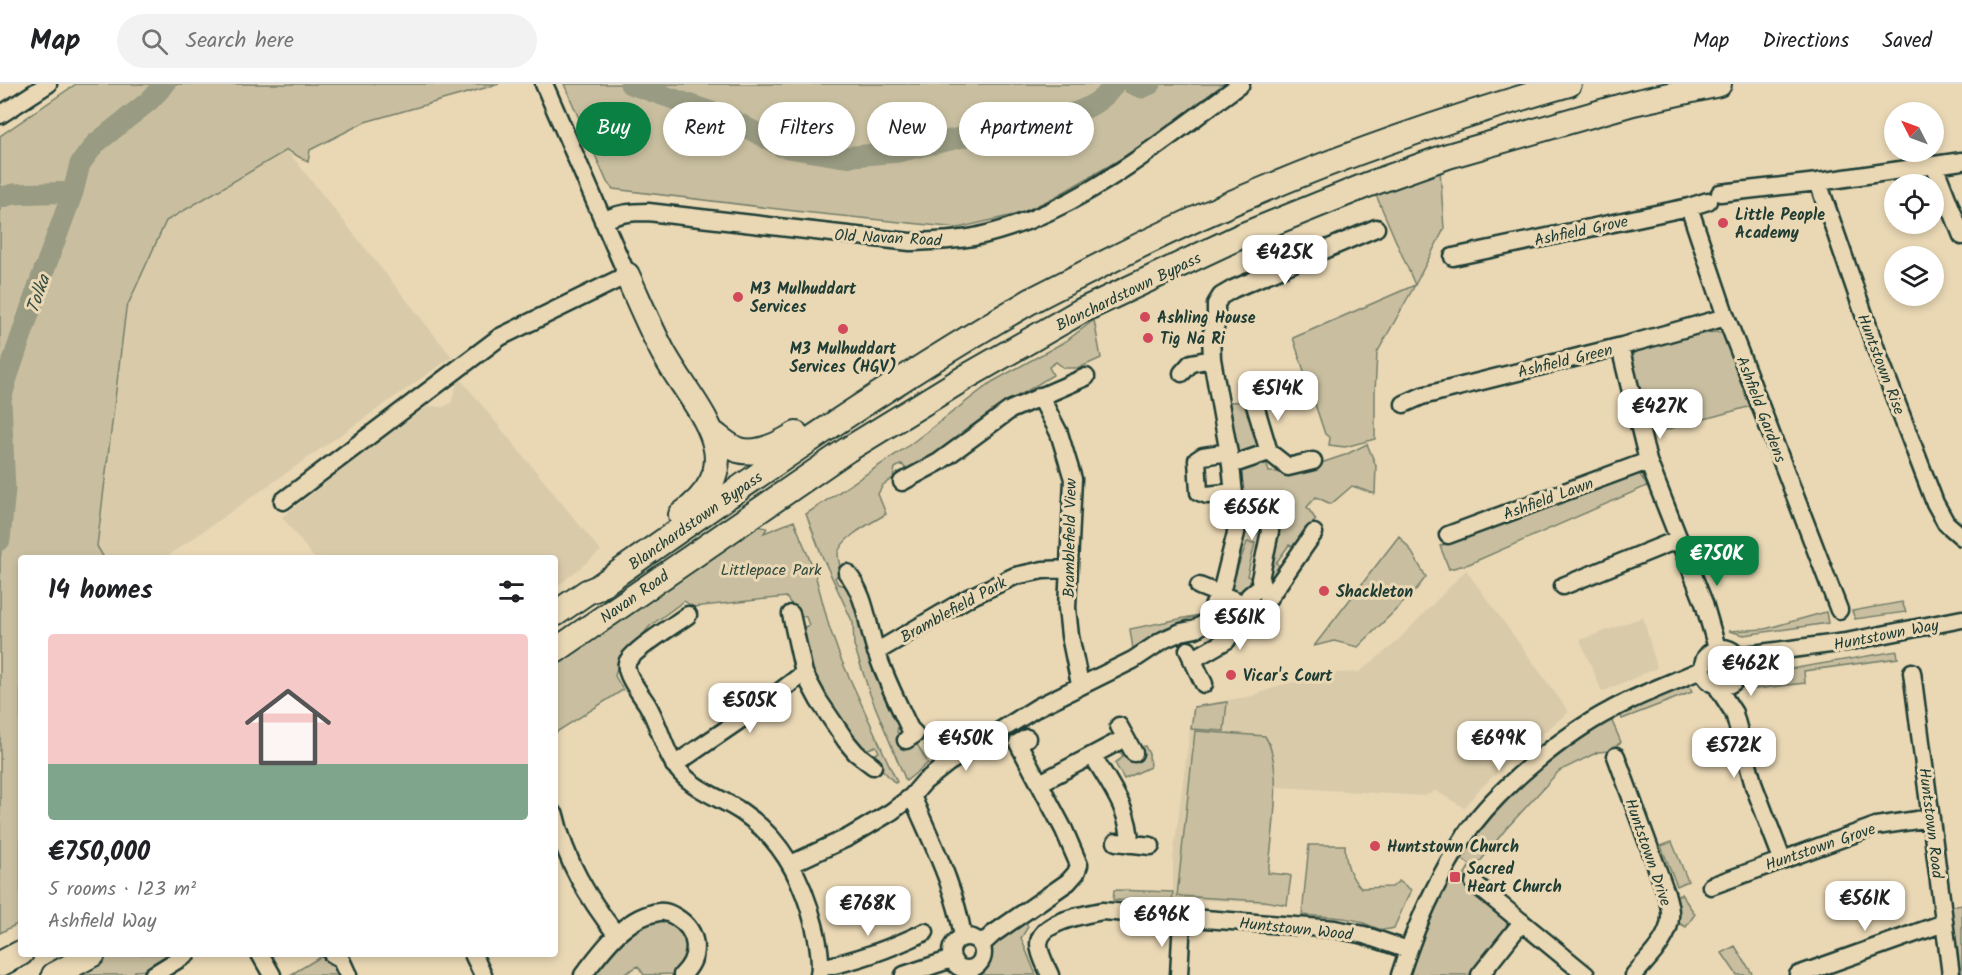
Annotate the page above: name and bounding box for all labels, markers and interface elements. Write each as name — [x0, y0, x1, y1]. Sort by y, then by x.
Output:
search box — [117, 14, 537, 68]
text: Map — [30, 19, 81, 64]
text: Search here — [186, 24, 294, 59]
icon: search — [138, 25, 171, 58]
text: Map — [1693, 25, 1729, 58]
text: Directions — [1762, 25, 1849, 58]
text: Saved — [1882, 25, 1932, 58]
chip: Buy — [576, 102, 651, 156]
chip: Rent — [663, 102, 746, 156]
chip: Filters — [758, 102, 855, 156]
chip: New — [867, 102, 947, 156]
chip: Apartment — [959, 102, 1094, 156]
north arrow — [1884, 102, 1944, 162]
map controls — [1884, 102, 1944, 306]
button: locate — [1884, 174, 1944, 234]
place label: Little People Academy — [1735, 203, 1825, 246]
street label: Ashfield Grove — [1532, 209, 1631, 254]
marker: Little People Academy — [1716, 216, 1730, 230]
street label: Old Navan Road — [833, 223, 943, 254]
pin: €425K — [1243, 235, 1327, 286]
text: €425K — [1256, 238, 1314, 270]
street label: Blanchardstown Bypass — [1052, 246, 1206, 338]
button: layers — [1884, 246, 1944, 306]
water label: Tolka — [19, 270, 60, 318]
place label: M3 Mulhuddart Services — [750, 277, 857, 320]
marker: M3 Mulhuddart Services — [731, 290, 745, 304]
place label: Ashling House — [1157, 306, 1256, 331]
marker: Ashling House — [1138, 310, 1152, 324]
street label: Huntstown Rise — [1850, 310, 1911, 419]
marker: M3 Mulhuddart Services (HGV) — [836, 322, 850, 336]
place label: Tig Na Ri — [1160, 327, 1226, 352]
marker: Tig Na Ri — [1141, 331, 1155, 345]
place label: M3 Mulhuddart Services (HGV) — [789, 337, 897, 380]
street label: Ashfield Green — [1515, 338, 1615, 385]
street label: Ashfield Gardens — [1729, 353, 1792, 467]
pin: €514K — [1236, 371, 1320, 422]
text: €514K — [1252, 374, 1304, 406]
pin: €427K — [1618, 389, 1702, 440]
text: €427K — [1632, 392, 1688, 424]
street label: Blanchardstown Bypass — [624, 465, 768, 577]
street label: Ashfield Lawn — [1500, 471, 1597, 527]
street label: Bramblefield View — [1057, 478, 1084, 598]
pin: €656K — [1210, 490, 1294, 541]
text: €656K — [1224, 493, 1280, 525]
pin: €750K — [1675, 536, 1759, 587]
text: €750K — [1690, 539, 1744, 571]
park label: Littlepace Park — [721, 558, 822, 583]
street label: Navan Road — [595, 564, 675, 630]
text: 14 homes — [48, 570, 153, 612]
street label: Bramblefield Park — [896, 570, 1012, 650]
icon: filters — [495, 575, 528, 608]
place label: Shackleton — [1336, 580, 1413, 605]
marker: Shackleton — [1317, 584, 1331, 598]
pin: €561K — [1198, 600, 1282, 651]
text: €561K — [1214, 603, 1266, 635]
street label: Huntstown Way — [1832, 613, 1941, 658]
pin: €462K — [1709, 646, 1793, 697]
text: €462K — [1722, 649, 1780, 681]
place label: Vicar's Court — [1243, 664, 1333, 689]
marker: Vicar's Court — [1224, 668, 1238, 682]
icon: home — [234, 673, 342, 781]
pin: €505K — [708, 683, 792, 734]
text: €505K — [722, 686, 778, 718]
pin: €450K — [924, 721, 1008, 772]
pin: €699K — [1457, 721, 1541, 772]
text: €450K — [938, 724, 994, 756]
text: €699K — [1471, 724, 1527, 756]
pin: €572K — [1692, 728, 1776, 779]
text: €572K — [1706, 731, 1762, 763]
street label: Huntstown Road — [1911, 766, 1950, 881]
street label: Huntstown Drive — [1617, 795, 1678, 910]
street label: Huntstown Grove — [1762, 817, 1879, 878]
text: €750,000 — [48, 832, 150, 874]
place label: Huntstown Church — [1387, 835, 1519, 860]
marker: Huntstown Church — [1368, 839, 1382, 853]
place label: Sacred Heart Church — [1467, 857, 1562, 900]
marker: Sacred Heart Church — [1448, 870, 1462, 884]
text: 5 rooms · 123 m² — [48, 874, 196, 906]
pin: €561K — [1823, 881, 1907, 932]
text: €561K — [1839, 884, 1891, 916]
pin: €768K — [826, 886, 910, 937]
text: €768K — [840, 889, 896, 921]
pin: €696K — [1120, 897, 1204, 948]
text: €696K — [1134, 900, 1190, 932]
text: Ashfield Way — [48, 906, 156, 938]
street label: Huntstown Wood — [1238, 911, 1355, 948]

